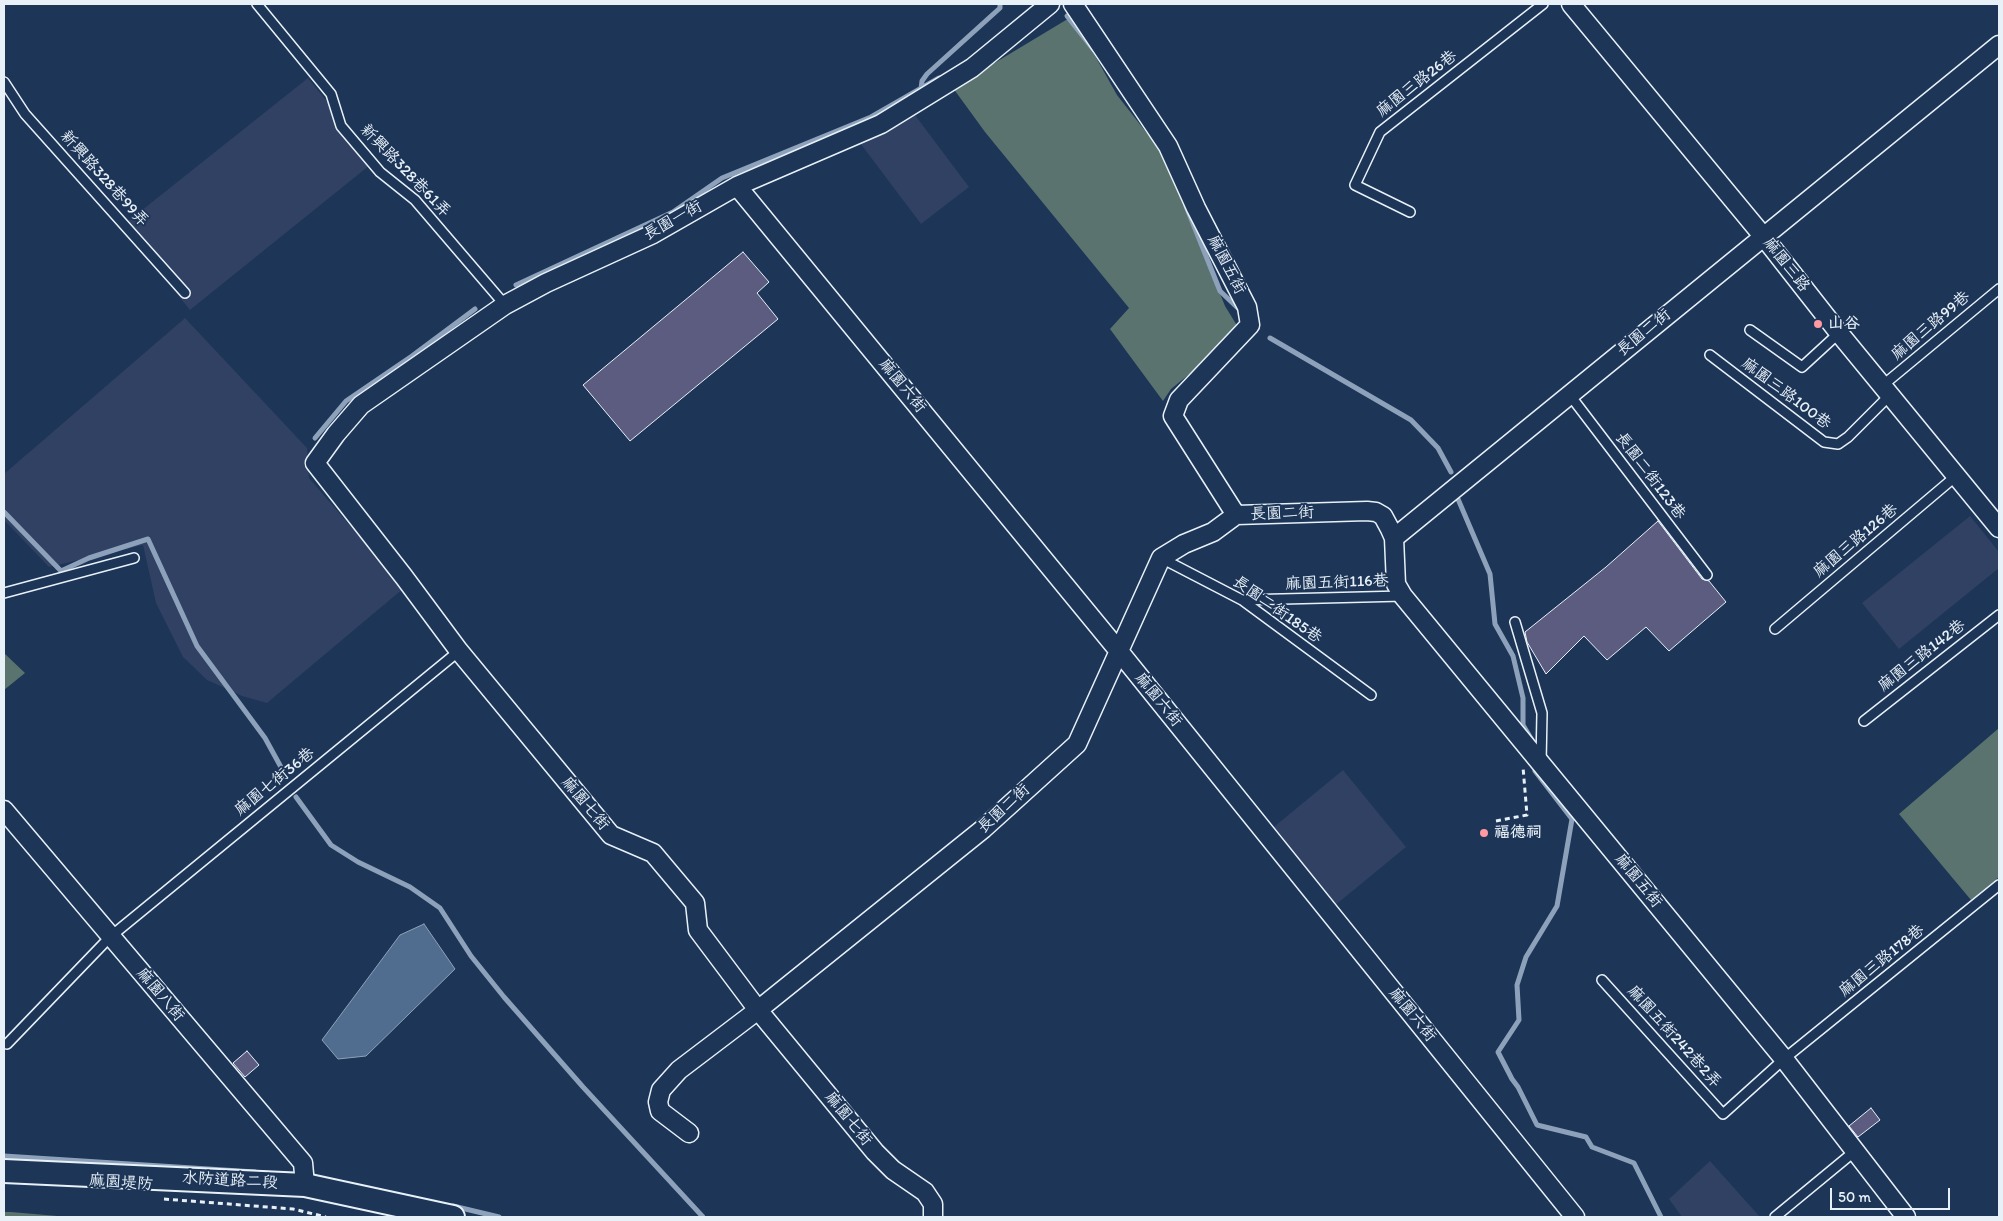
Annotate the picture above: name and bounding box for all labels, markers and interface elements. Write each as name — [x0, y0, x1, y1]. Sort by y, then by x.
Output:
street label: 麻園三路26巷 — [1373, 47, 1461, 121]
street label: 新興路328巷61弄 — [356, 121, 454, 221]
street label: 新興路328巷99弄 — [56, 127, 152, 231]
street label: 長園一街 — [640, 197, 706, 245]
street label: 麻園五街 — [1203, 232, 1249, 298]
street label: 麻園三路 — [1759, 234, 1813, 296]
street label: 麻園三路99巷 — [1888, 288, 1974, 364]
street label: 長園二街 — [1613, 305, 1675, 361]
place label: 山谷 — [1828, 314, 1860, 334]
marker: 山谷 — [1812, 318, 1824, 330]
street label: 麻園三路100巷 — [1737, 354, 1835, 434]
street label: 麻園六街 — [874, 355, 930, 417]
street label: 長園二街123巷 — [1611, 428, 1689, 524]
street label: 麻園三路126巷 — [1810, 500, 1902, 582]
street label: 長園二街 — [1250, 503, 1314, 525]
street label: 長園二街185巷 — [1229, 572, 1325, 648]
street label: 麻園五街116巷 — [1285, 572, 1389, 594]
street label: 麻園三路142巷 — [1875, 616, 1969, 696]
street label: 麻園六街 — [1130, 669, 1186, 731]
street label: 麻園七街36巷 — [231, 744, 319, 820]
street label: 麻園七街 — [557, 773, 613, 835]
street label: 長園二街 — [974, 780, 1034, 838]
place label: 福德祠 — [1494, 823, 1542, 843]
marker: 福德祠 — [1478, 827, 1490, 839]
street label: 麻園五街 — [1610, 850, 1666, 912]
street label: 麻園三路178巷 — [1835, 921, 1929, 1001]
street label: 麻園八街 — [132, 964, 188, 1026]
street label: 麻園五街242巷2弄 — [1623, 982, 1725, 1092]
street label: 麻園六街 — [1384, 984, 1440, 1046]
street label: 麻園七街 — [820, 1088, 876, 1150]
street label: 水防道路二段 — [182, 1169, 278, 1193]
street label: 麻園堤防 — [88, 1171, 154, 1195]
scale bar — [1833, 1178, 1953, 1210]
text: 50 m — [1838, 1188, 1871, 1206]

